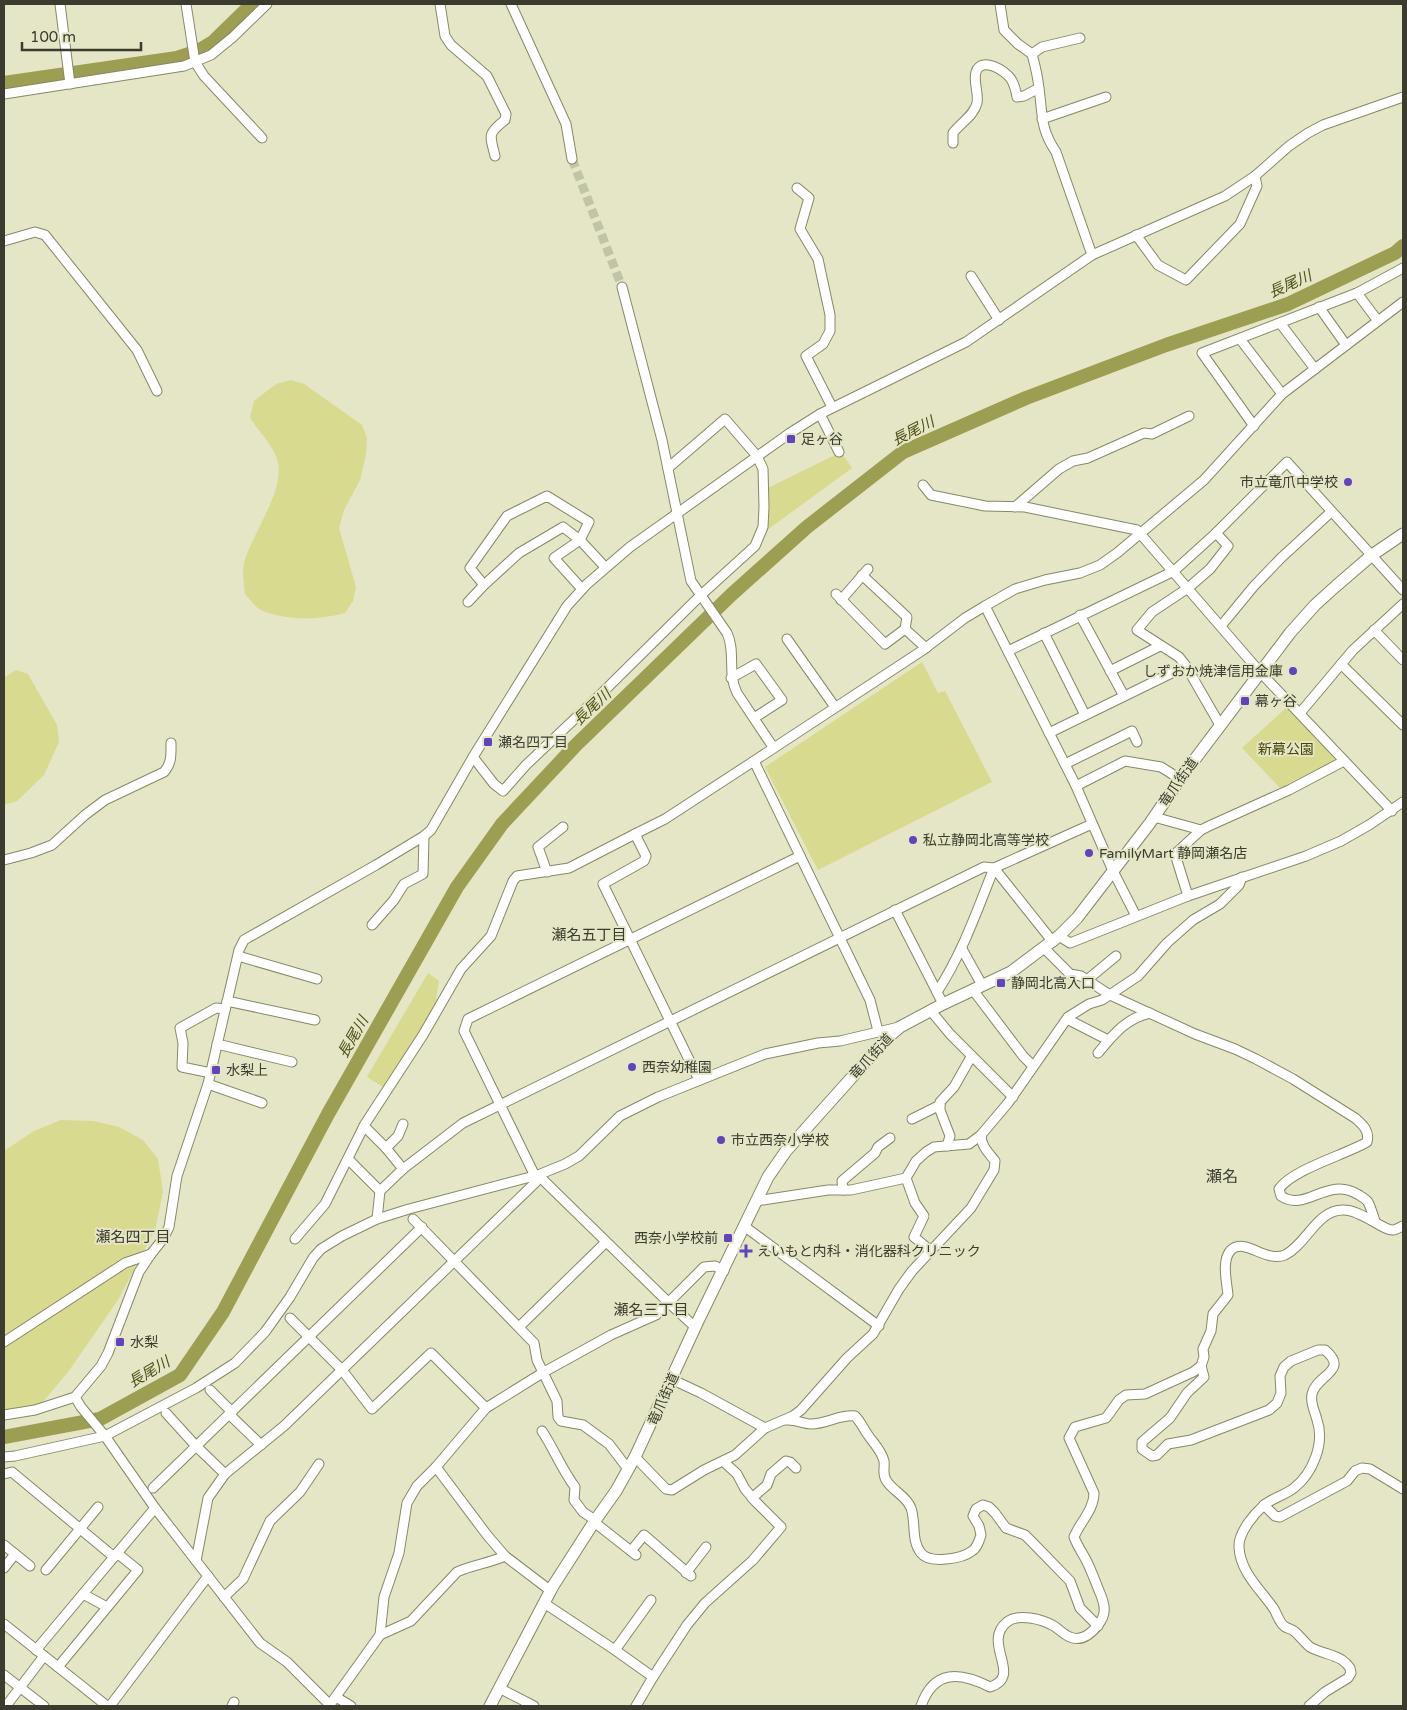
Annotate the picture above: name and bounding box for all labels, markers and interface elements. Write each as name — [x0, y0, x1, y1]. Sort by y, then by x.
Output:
scale bar — [22, 20, 141, 52]
text: 100 m — [30, 28, 76, 46]
water label: 長尾川 — [1266, 266, 1316, 301]
water label: 長尾川 — [889, 412, 939, 449]
place label: 足ヶ谷 — [801, 431, 843, 448]
marker: 足ヶ谷 — [785, 433, 797, 445]
place label: 市立竜爪中学校 — [1240, 474, 1338, 491]
marker: 市立竜爪中学校 — [1342, 476, 1354, 488]
place label: しずおか焼津信用金庫 — [1143, 663, 1283, 680]
marker: しずおか焼津信用金庫 — [1287, 665, 1299, 677]
water label: 長尾川 — [569, 684, 616, 729]
place label: 幕ヶ谷 — [1255, 693, 1297, 710]
marker: 幕ヶ谷 — [1239, 695, 1251, 707]
place label: 瀬名四丁目 — [498, 734, 568, 751]
marker: 瀬名四丁目 — [482, 736, 494, 748]
park label: 新幕公園 — [1258, 741, 1314, 758]
street label: 竜爪街道 — [1155, 754, 1201, 810]
place label: 私立静岡北高等学校 — [923, 832, 1049, 849]
marker: 私立静岡北高等学校 — [907, 834, 919, 846]
place label: FamilyMart 静岡瀬名店 — [1099, 845, 1247, 862]
marker: FamilyMart 静岡瀬名店 — [1083, 847, 1095, 859]
district label: 瀬名五丁目 — [551, 926, 627, 944]
place label: 静岡北高入口 — [1011, 975, 1095, 992]
marker: 静岡北高入口 — [995, 977, 1007, 989]
water label: 長尾川 — [334, 1011, 373, 1061]
street label: 竜爪街道 — [846, 1030, 897, 1083]
place label: 西奈幼稚園 — [642, 1059, 712, 1076]
marker: 西奈幼稚園 — [626, 1061, 638, 1073]
place label: 水梨上 — [226, 1062, 268, 1079]
marker: 水梨上 — [210, 1064, 222, 1076]
place label: 市立西奈小学校 — [731, 1132, 829, 1149]
marker: 市立西奈小学校 — [715, 1134, 727, 1146]
district label: 瀬名 — [1206, 1167, 1238, 1187]
district label: 瀬名四丁目 — [95, 1228, 171, 1246]
place label: 西奈小学校前 — [634, 1230, 718, 1247]
marker: 西奈小学校前 — [722, 1232, 734, 1244]
place label: えいもと内科・消化器科クリニック — [757, 1243, 981, 1260]
marker: えいもと内科・消化器科クリニック — [739, 1244, 753, 1258]
district label: 瀬名三丁目 — [613, 1301, 689, 1319]
place label: 水梨 — [130, 1334, 158, 1351]
marker: 水梨 — [114, 1336, 126, 1348]
water label: 長尾川 — [125, 1352, 175, 1391]
street label: 竜爪街道 — [644, 1370, 683, 1428]

